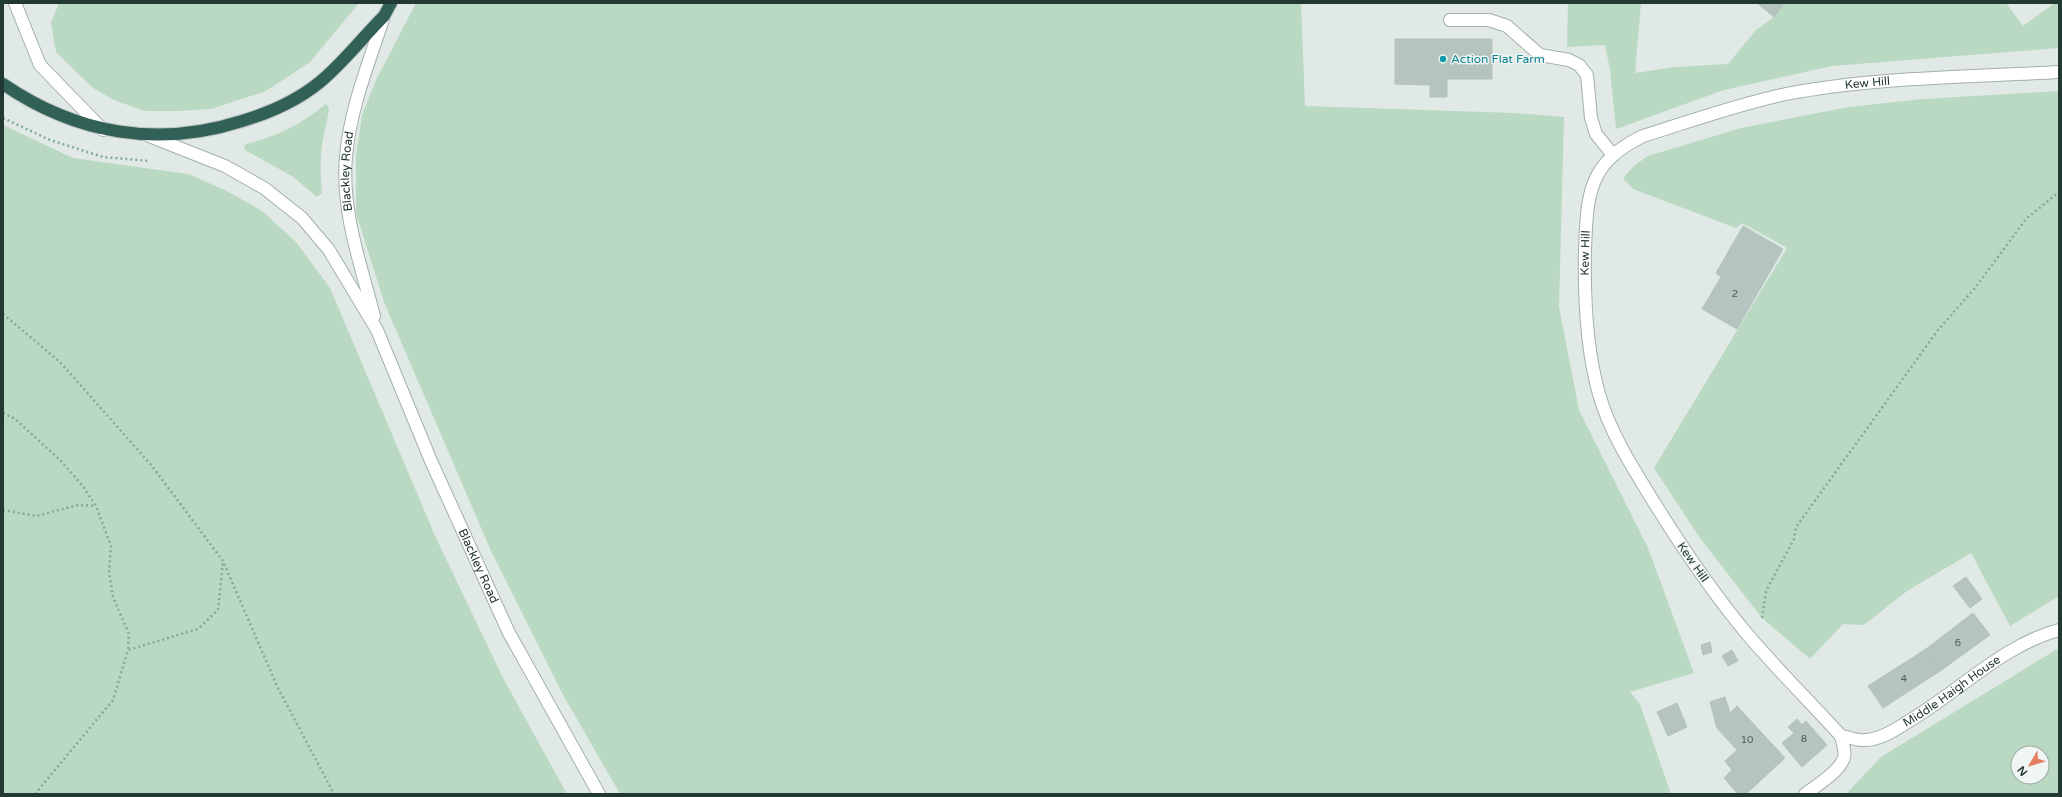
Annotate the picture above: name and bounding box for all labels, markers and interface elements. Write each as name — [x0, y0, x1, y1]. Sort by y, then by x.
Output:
place label: Action Flat Farm — [1451, 52, 1545, 66]
marker: Action Flat Farm — [1438, 54, 1448, 64]
street label: Kew Hill — [1844, 74, 1891, 92]
street label: Blackley Road — [338, 130, 356, 212]
street label: Kew Hill — [1578, 230, 1593, 276]
house number: 2 — [1732, 288, 1738, 300]
street label: Blackley Road — [456, 526, 502, 605]
street label: Kew Hill — [1674, 539, 1712, 585]
house number: 6 — [1955, 637, 1961, 649]
street label: Middle Haigh House — [1901, 652, 2003, 730]
house number: 4 — [1901, 673, 1907, 685]
house number: 8 — [1801, 733, 1807, 745]
house number: 10 — [1741, 734, 1753, 746]
north arrow — [2010, 745, 2050, 785]
text: N — [2015, 763, 2030, 778]

